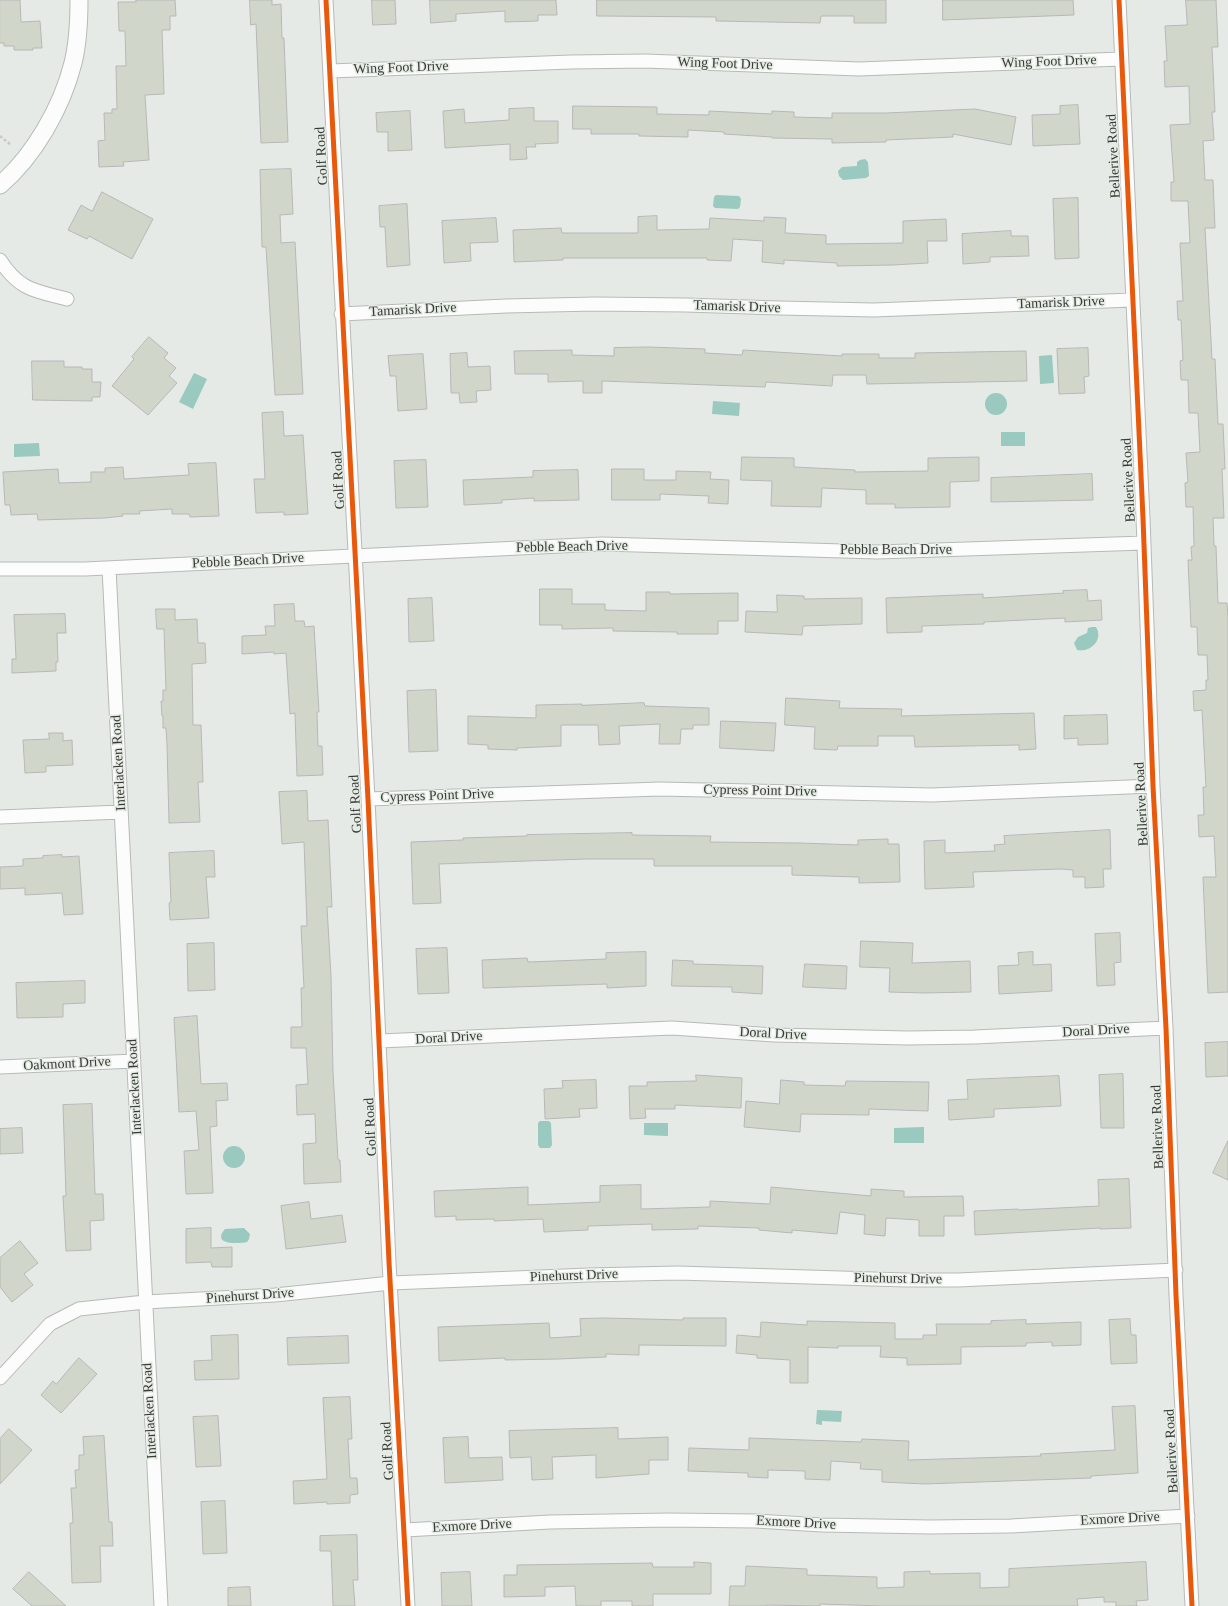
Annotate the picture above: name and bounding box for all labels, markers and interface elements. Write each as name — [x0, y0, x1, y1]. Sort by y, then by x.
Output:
street label: Wing Foot Drive — [1001, 52, 1097, 72]
street label: Wing Foot Drive — [677, 54, 773, 74]
street label: Wing Foot Drive — [353, 58, 449, 78]
street label: Bellerive Road — [1103, 113, 1125, 199]
street label: Golf Road — [312, 126, 332, 186]
street label: Tamarisk Drive — [1017, 293, 1105, 313]
street label: Tamarisk Drive — [693, 297, 781, 317]
street label: Tamarisk Drive — [369, 299, 457, 321]
street label: Bellerive Road — [1118, 437, 1140, 523]
street label: Golf Road — [329, 450, 349, 510]
street label: Pebble Beach Drive — [516, 538, 628, 556]
street label: Pebble Beach Drive — [840, 542, 952, 558]
street label: Pebble Beach Drive — [192, 550, 304, 572]
street label: Interlacken Road — [108, 715, 130, 811]
street label: Bellerive Road — [1131, 761, 1153, 847]
street label: Golf Road — [346, 774, 366, 834]
street label: Cypress Point Drive — [703, 782, 817, 800]
street label: Cypress Point Drive — [380, 786, 494, 806]
street label: Doral Drive — [1062, 1021, 1130, 1041]
street label: Doral Drive — [739, 1024, 807, 1044]
street label: Doral Drive — [415, 1028, 483, 1048]
street label: Interlacken Road — [124, 1039, 146, 1135]
street label: Oakmont Drive — [23, 1053, 111, 1075]
street label: Bellerive Road — [1148, 1085, 1168, 1169]
street label: Golf Road — [361, 1097, 381, 1157]
street label: Pinehurst Drive — [530, 1266, 618, 1286]
street label: Pinehurst Drive — [854, 1270, 942, 1288]
street label: Pinehurst Drive — [205, 1285, 295, 1307]
street label: Interlacken Road — [139, 1363, 161, 1459]
street label: Bellerive Road — [1161, 1408, 1183, 1494]
street label: Golf Road — [378, 1421, 398, 1481]
street label: Exmore Drive — [1080, 1509, 1160, 1529]
street label: Exmore Drive — [756, 1513, 836, 1533]
street label: Exmore Drive — [432, 1516, 512, 1536]

